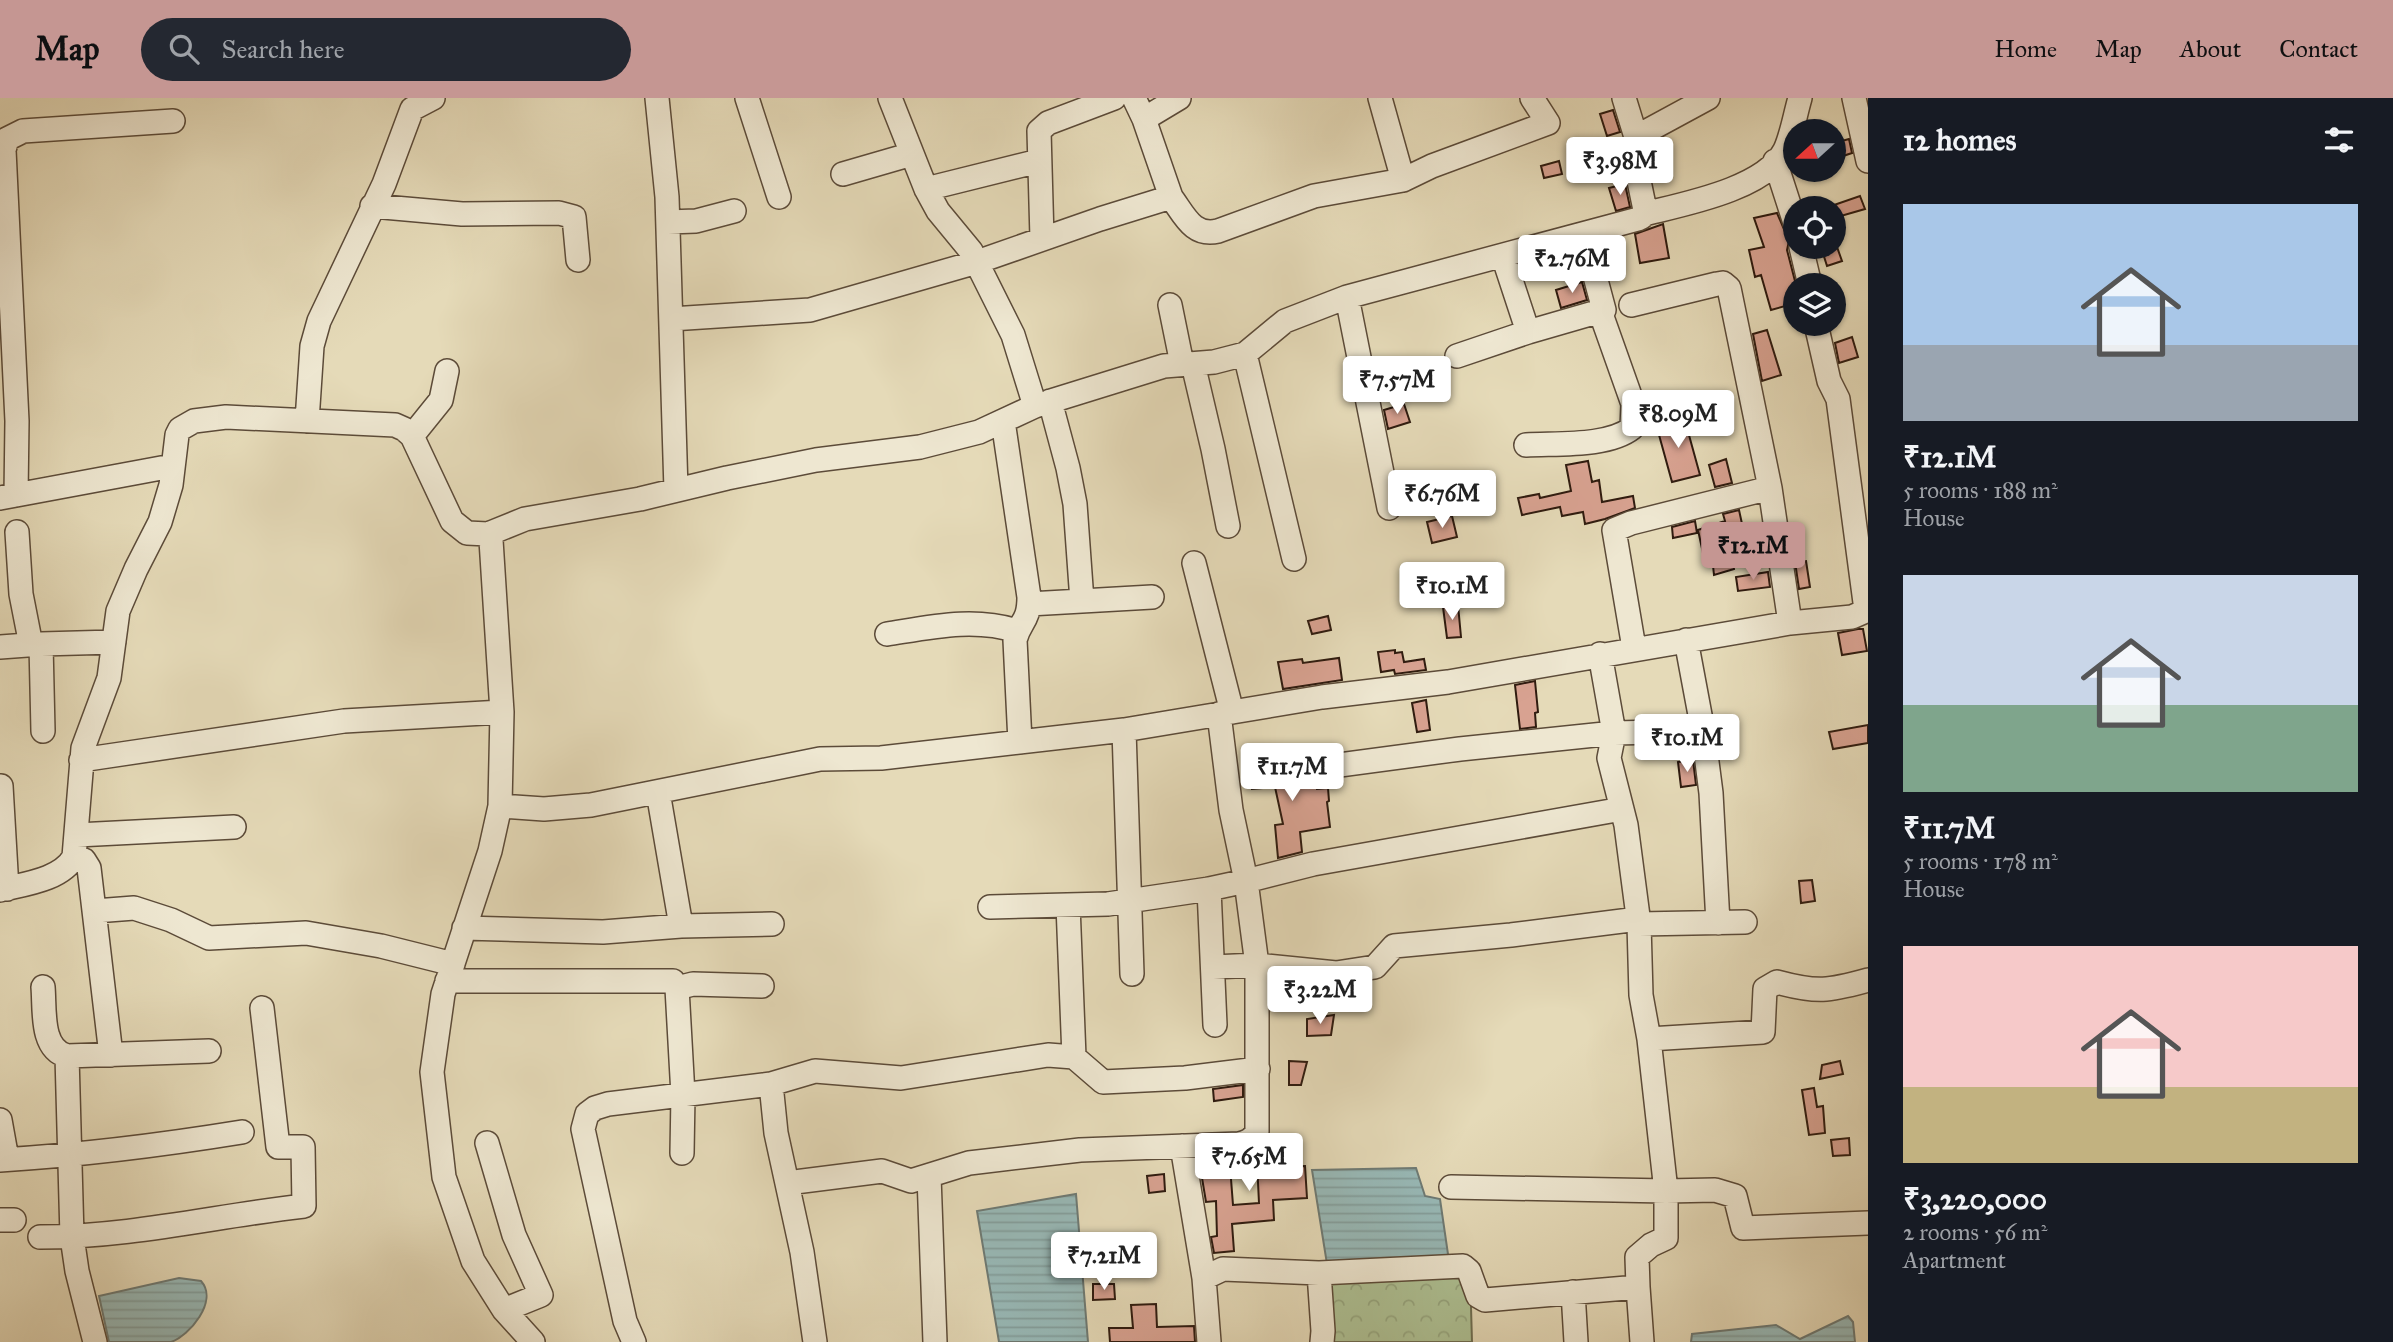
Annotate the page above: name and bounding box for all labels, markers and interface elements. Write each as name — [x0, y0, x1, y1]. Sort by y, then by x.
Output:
search box — [141, 18, 631, 81]
text: Map — [35, 29, 99, 69]
icon: search — [165, 30, 203, 68]
text: Search here — [221, 33, 345, 65]
text: Home — [1994, 34, 2057, 64]
text: Map — [2095, 34, 2142, 64]
text: About — [2180, 34, 2241, 64]
text: Contact — [2279, 34, 2358, 64]
north arrow — [1783, 119, 1846, 182]
map controls — [1783, 119, 1846, 336]
icon: filters — [2320, 121, 2358, 159]
text: 12 homes — [1903, 122, 2016, 158]
pin: ₹3.98M — [1563, 138, 1677, 197]
text: ₹3.98M — [1582, 146, 1658, 174]
button: locate — [1783, 196, 1846, 259]
pin: ₹2.76M — [1515, 236, 1629, 295]
text: ₹2.76M — [1534, 244, 1610, 272]
icon: home — [2068, 249, 2194, 375]
button: layers — [1783, 273, 1846, 336]
pin: ₹7.57M — [1340, 356, 1454, 416]
text: ₹7.57M — [1359, 365, 1435, 393]
pin: ₹8.09M — [1621, 390, 1735, 450]
text: ₹8.09M — [1638, 399, 1718, 427]
text: ₹12.1M — [1903, 439, 1996, 475]
pin: ₹6.76M — [1385, 470, 1499, 530]
text: 5 rooms · 188 m² — [1903, 476, 2058, 504]
text: ₹6.76M — [1404, 479, 1480, 507]
text: House — [1903, 504, 1965, 532]
pin: ₹12.1M — [1696, 522, 1810, 582]
text: ₹12.1M — [1717, 531, 1789, 559]
pin: ₹10.1M — [1395, 562, 1509, 622]
text: ₹10.1M — [1415, 571, 1489, 599]
icon: home — [2068, 620, 2194, 746]
pin: ₹10.1M — [1630, 714, 1744, 774]
text: ₹10.1M — [1650, 723, 1724, 751]
pin: ₹11.7M — [1235, 744, 1349, 803]
text: ₹11.7M — [1257, 752, 1327, 780]
text: ₹11.7M — [1903, 810, 1995, 846]
text: 5 rooms · 178 m² — [1903, 847, 2058, 875]
text: House — [1903, 875, 1965, 903]
pin: ₹3.22M — [1263, 967, 1377, 1026]
text: ₹3.22M — [1283, 975, 1357, 1003]
icon: home — [2068, 991, 2194, 1117]
pin: ₹7.65M — [1192, 1134, 1306, 1193]
text: ₹7.65M — [1211, 1142, 1287, 1170]
text: ₹3,220,000 — [1903, 1181, 2047, 1217]
text: 2 rooms · 56 m² — [1903, 1218, 2047, 1246]
pin: ₹7.21M — [1047, 1232, 1161, 1292]
text: ₹7.21M — [1067, 1241, 1141, 1269]
text: Apartment — [1903, 1246, 2006, 1274]

